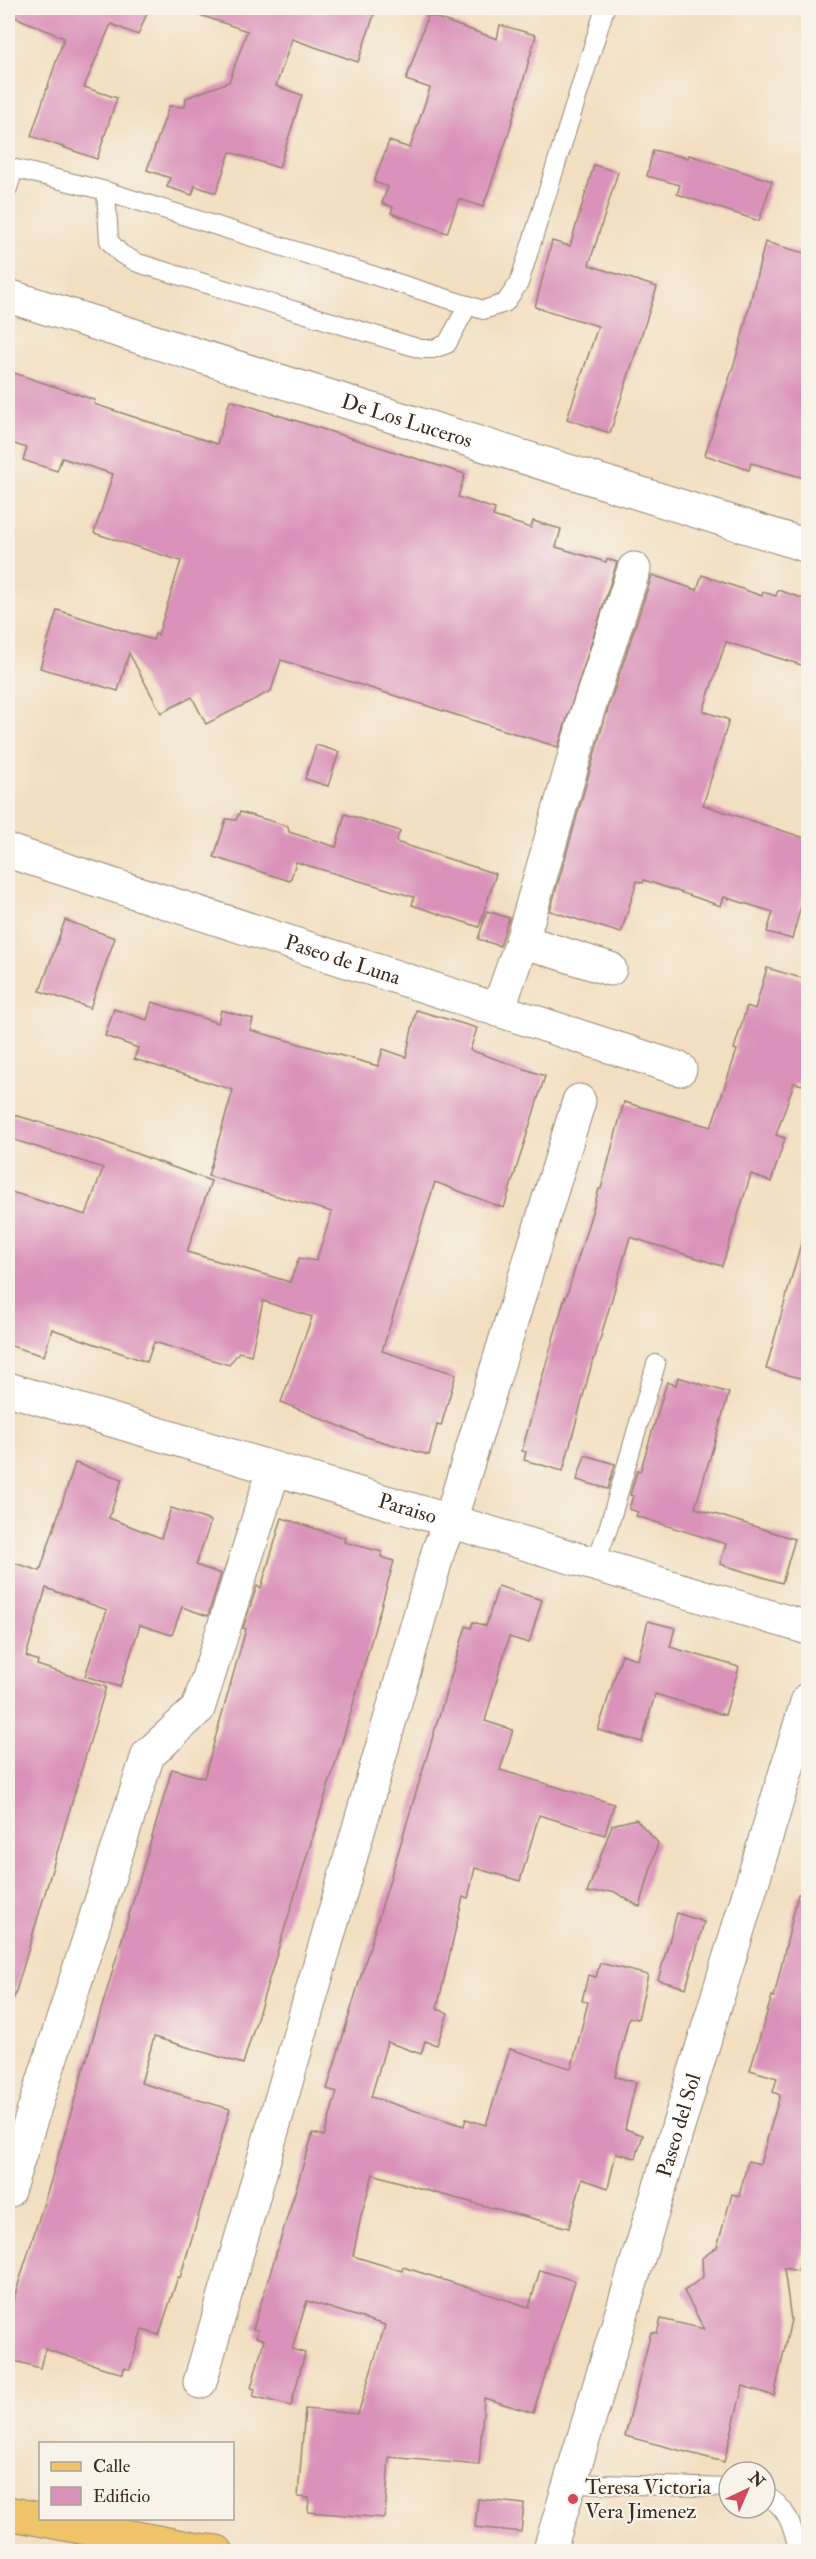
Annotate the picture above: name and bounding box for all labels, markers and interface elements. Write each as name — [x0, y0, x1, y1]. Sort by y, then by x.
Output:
street label: De Los Luceros — [338, 388, 476, 454]
street label: Paseo de Luna — [282, 928, 404, 991]
street label: Paraiso — [375, 1487, 440, 1530]
street label: Paseo del Sol — [650, 2070, 707, 2180]
legend — [39, 2442, 234, 2520]
text: Calle — [93, 2455, 131, 2478]
north arrow — [717, 2460, 777, 2520]
text: N — [744, 2467, 769, 2493]
place label: Teresa Victoria Vera Jimenez — [585, 2474, 711, 2525]
text: Edificio — [93, 2485, 150, 2508]
marker: Teresa Victoria Vera Jimenez — [566, 2492, 580, 2506]

